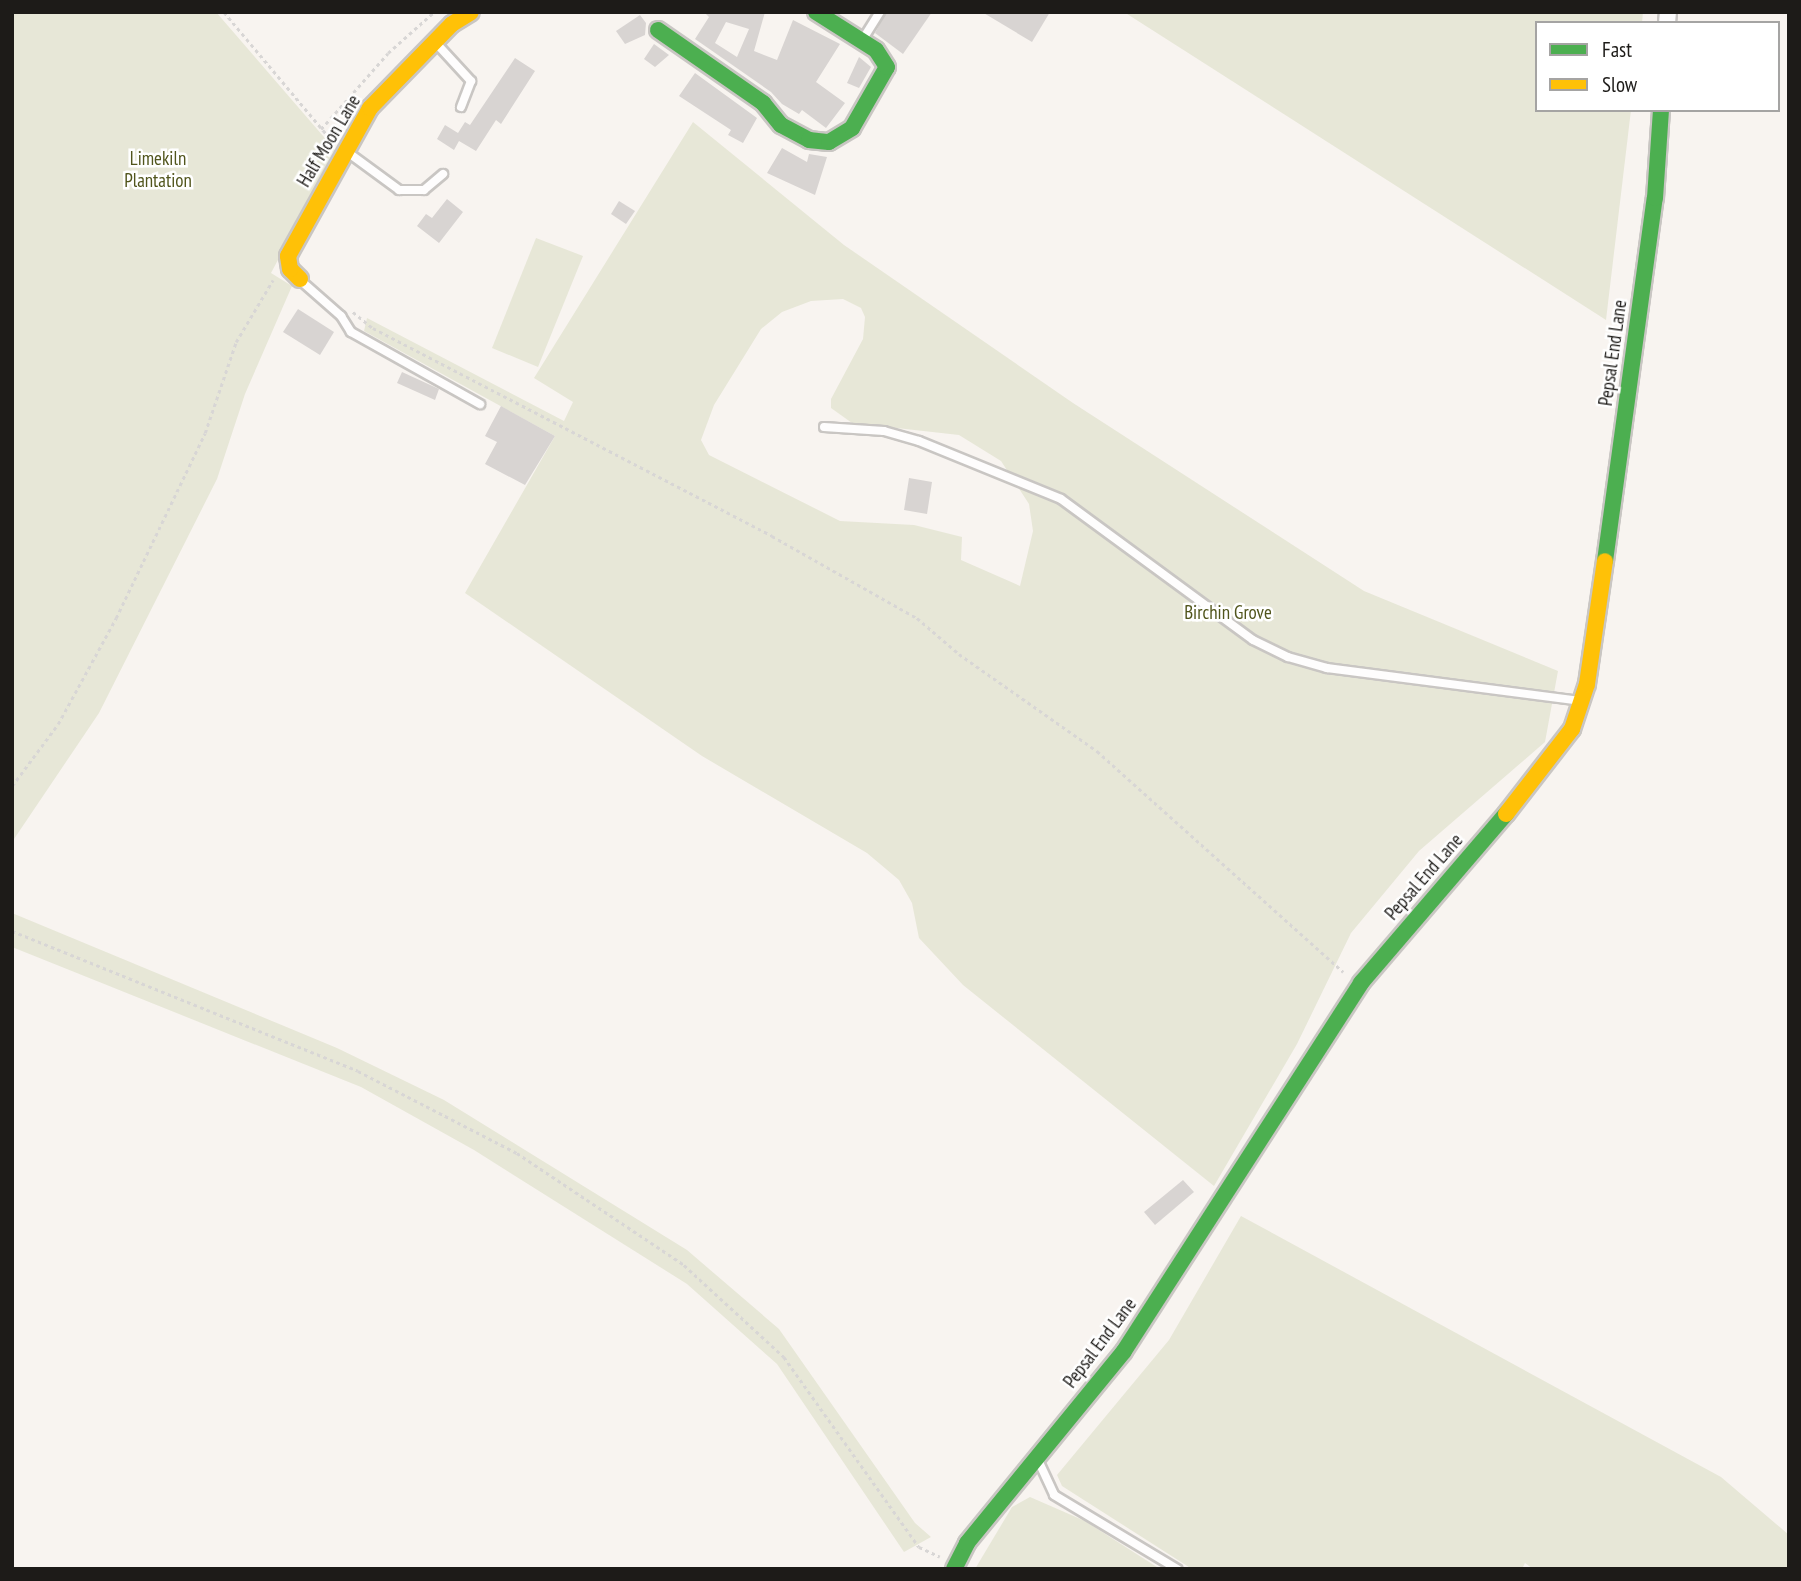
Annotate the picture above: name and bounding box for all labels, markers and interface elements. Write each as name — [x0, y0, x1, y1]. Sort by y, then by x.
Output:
legend — [1535, 21, 1780, 112]
text: Fast — [1602, 36, 1632, 63]
text: Slow — [1602, 71, 1637, 98]
street label: Half Moon Lane — [293, 91, 365, 191]
park label: Limekiln Plantation — [124, 148, 192, 192]
street label: Pepsal End Lane — [1594, 299, 1632, 407]
park label: Birchin Grove — [1184, 602, 1272, 624]
street label: Pepsal End Lane — [1380, 829, 1468, 925]
street label: Pepsal End Lane — [1059, 1294, 1141, 1392]

